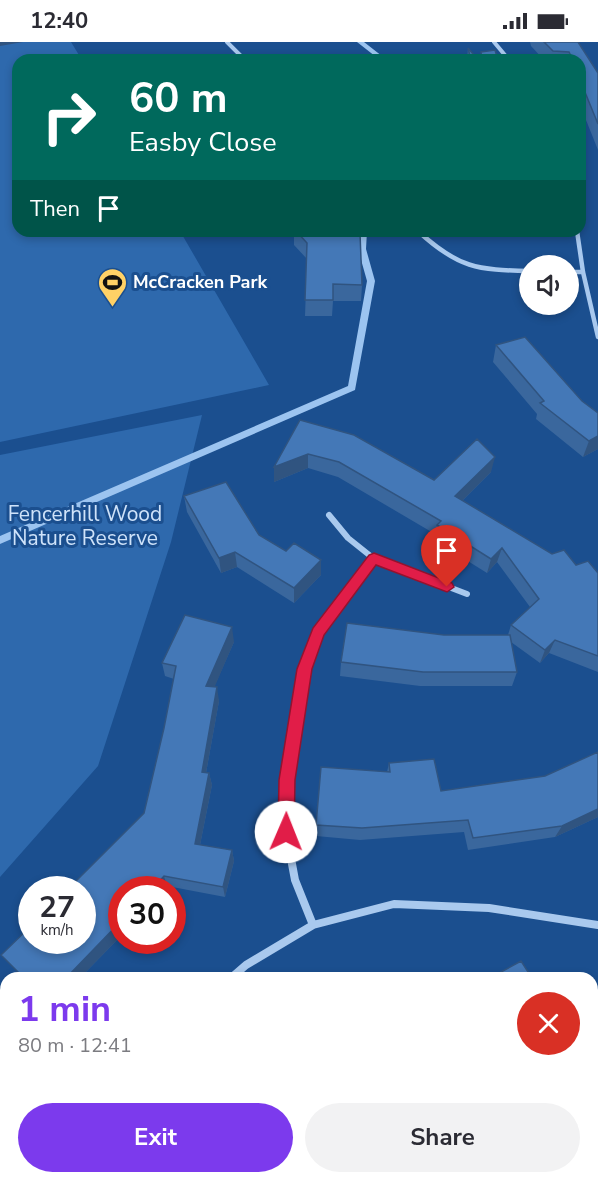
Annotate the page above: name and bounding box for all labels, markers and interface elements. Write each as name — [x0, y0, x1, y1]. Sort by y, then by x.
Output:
text: 12:40 — [30, 6, 88, 36]
text: 60 m — [129, 70, 228, 127]
icon: right — [30, 78, 108, 156]
text: Easby Close — [129, 124, 277, 161]
icon: arrive — [92, 192, 125, 225]
text: Then — [30, 194, 80, 224]
map controls — [519, 255, 579, 315]
button: sound — [519, 255, 579, 315]
sports icon: McCracken Park — [96, 266, 128, 308]
place label: McCracken Park — [133, 270, 267, 294]
park label: Fencerhill Wood Nature Reserve — [8, 500, 162, 552]
pin — [421, 525, 472, 587]
icon: arrive — [430, 534, 463, 567]
position arrow — [254, 800, 318, 864]
speed limit sign: 30 — [108, 876, 186, 954]
text: 27 — [39, 887, 75, 928]
text: km/h — [40, 920, 74, 940]
text: 1 min — [18, 985, 111, 1034]
button: close — [517, 992, 580, 1055]
text: 80 m · 12:41 — [18, 1032, 132, 1059]
button: Exit — [18, 1103, 293, 1172]
button: Share — [305, 1103, 580, 1172]

